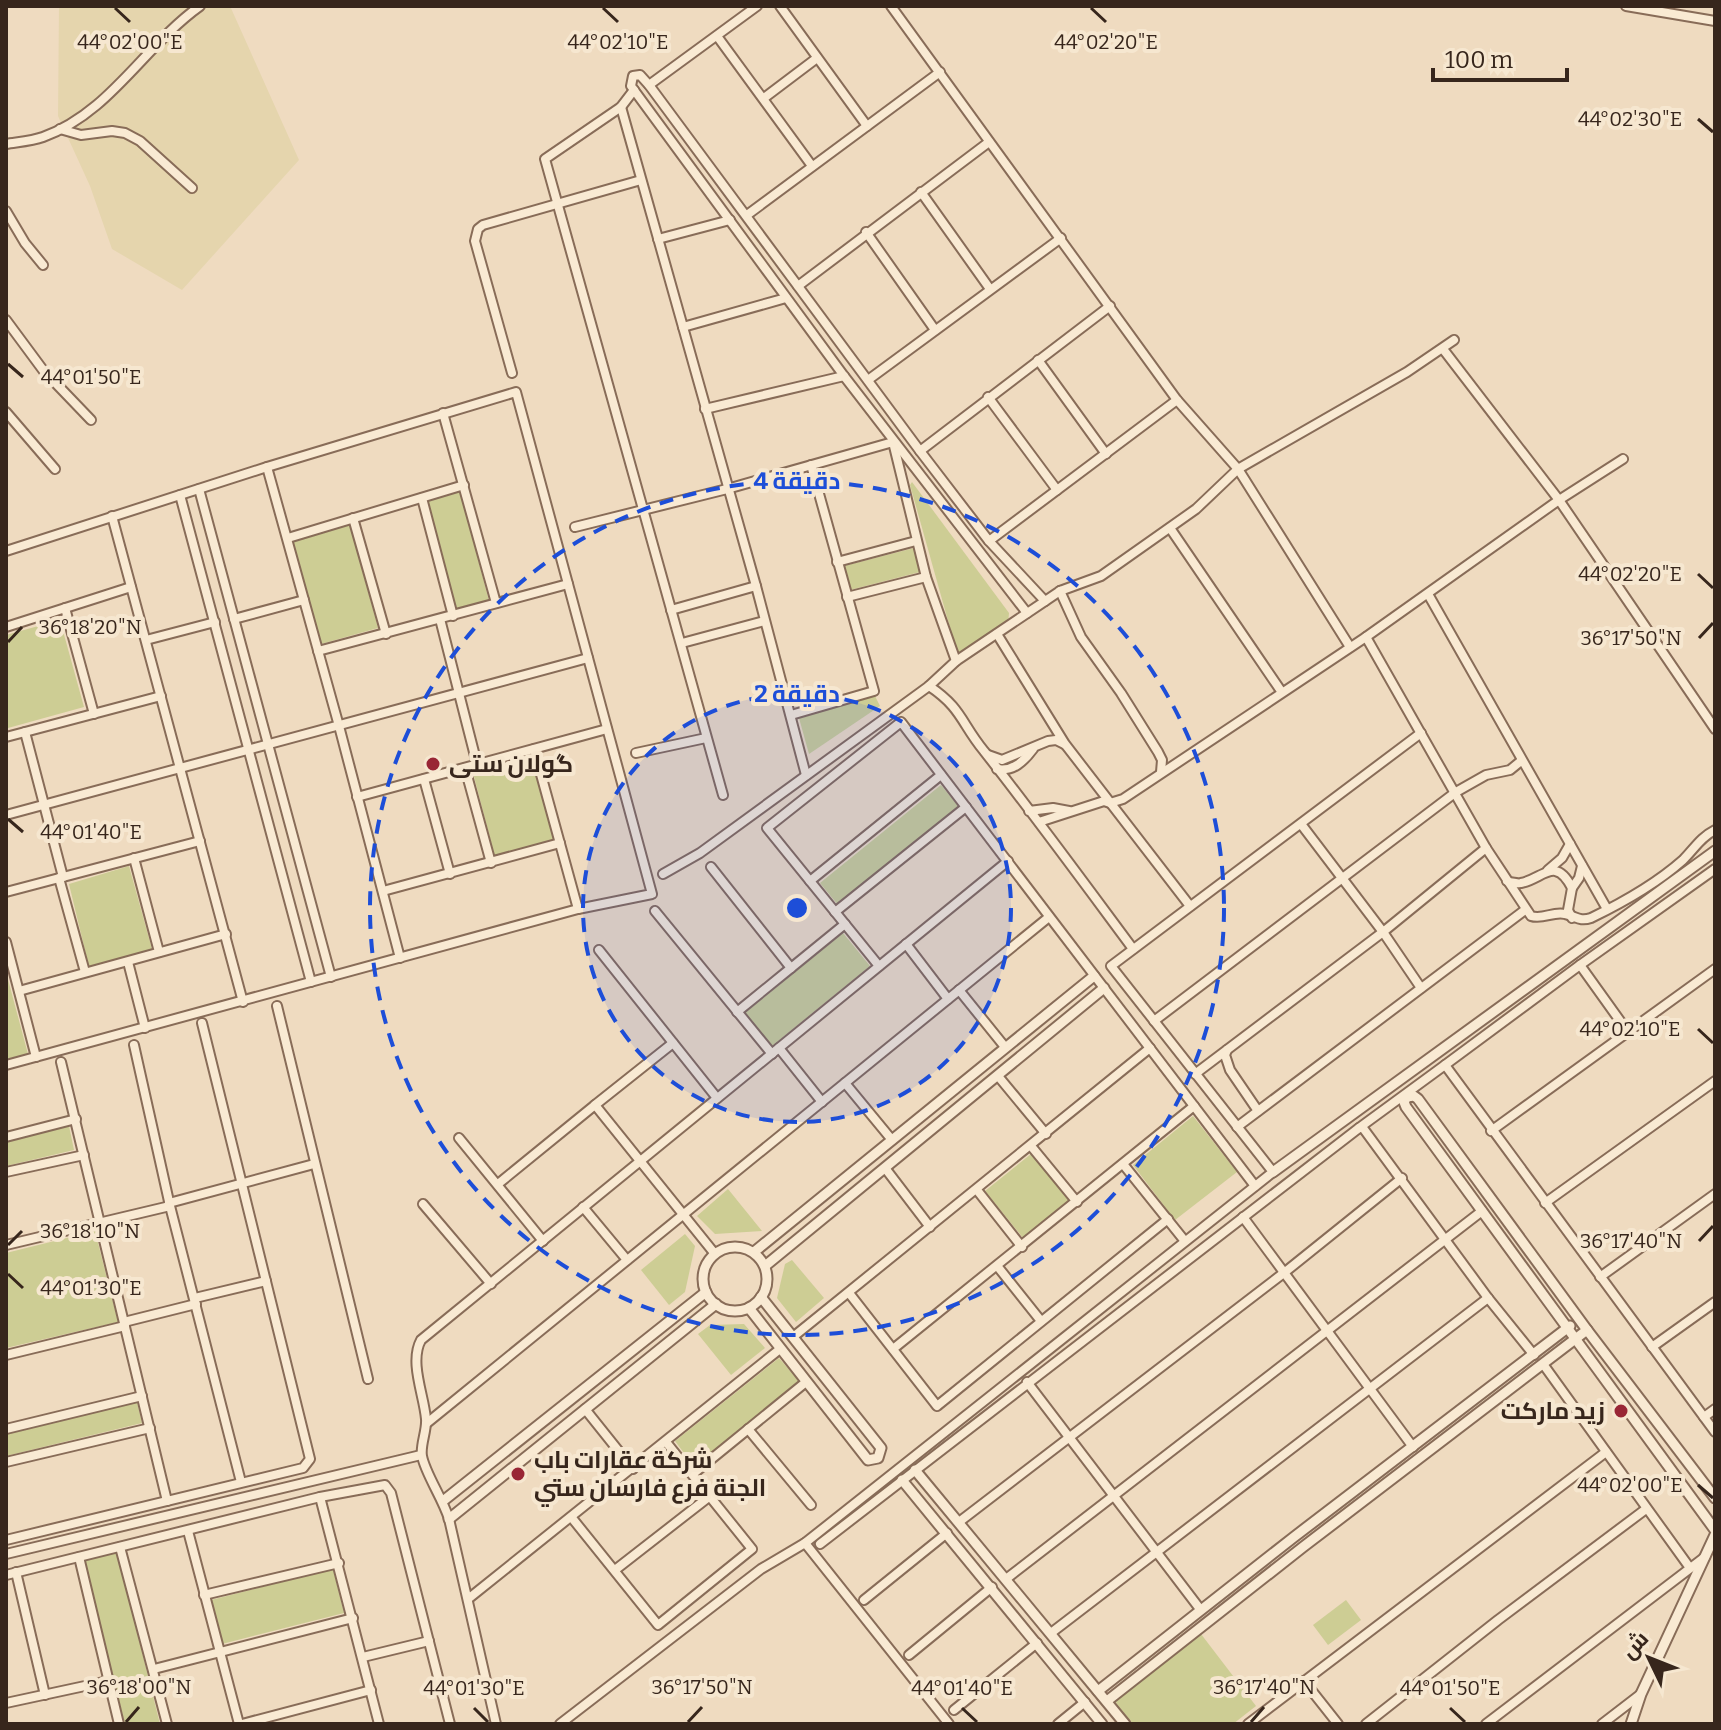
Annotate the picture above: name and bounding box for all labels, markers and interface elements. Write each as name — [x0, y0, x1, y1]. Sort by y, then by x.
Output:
text: 44°02'00"E — [77, 30, 183, 54]
text: 44°02'10"E — [568, 30, 668, 54]
text: 44°02'20"E — [1054, 30, 1158, 54]
scale bar — [1433, 32, 1567, 82]
text: 100 m — [1445, 46, 1513, 74]
text: 44°02'30"E — [1578, 107, 1682, 131]
text: 44°01'50"E — [41, 365, 141, 389]
text: 4 دقيقة — [754, 467, 840, 495]
text: 44°02'20"E — [1578, 562, 1682, 586]
text: 36°18'20"N — [39, 615, 142, 639]
text: 36°17'50"N — [1580, 626, 1682, 650]
text: 2 دقيقة — [754, 680, 840, 708]
place label: گولان ستی — [449, 750, 573, 778]
marker: گولان ستی — [424, 755, 442, 773]
text: 44°01'40"E — [40, 820, 142, 844]
centre of rings — [783, 894, 811, 922]
text: 44°02'10"E — [1580, 1017, 1680, 1041]
text: 36°18'10"N — [40, 1219, 140, 1243]
text: 36°17'40"N — [1580, 1229, 1682, 1253]
text: 44°01'30"E — [40, 1276, 142, 1300]
place label: زيد ماركت — [1501, 1397, 1605, 1425]
marker: زيد ماركت — [1612, 1402, 1630, 1420]
place label: شرکة عقارات باب الجنة فرع فارسان ستي — [534, 1446, 766, 1507]
marker: شرکة عقارات باب الجنة فرع فارسان ستي — [509, 1465, 527, 1483]
text: 44°02'00"E — [1577, 1473, 1683, 1497]
north arrow — [1609, 1618, 1689, 1698]
text: ش — [1615, 1625, 1654, 1664]
text: 36°18'00"N — [87, 1675, 192, 1699]
text: 36°17'50"N — [651, 1675, 753, 1699]
text: 36°17'40"N — [1213, 1675, 1315, 1699]
text: 44°01'30"E — [423, 1676, 525, 1700]
text: 44°01'40"E — [911, 1676, 1013, 1700]
text: 44°01'50"E — [1400, 1676, 1500, 1700]

